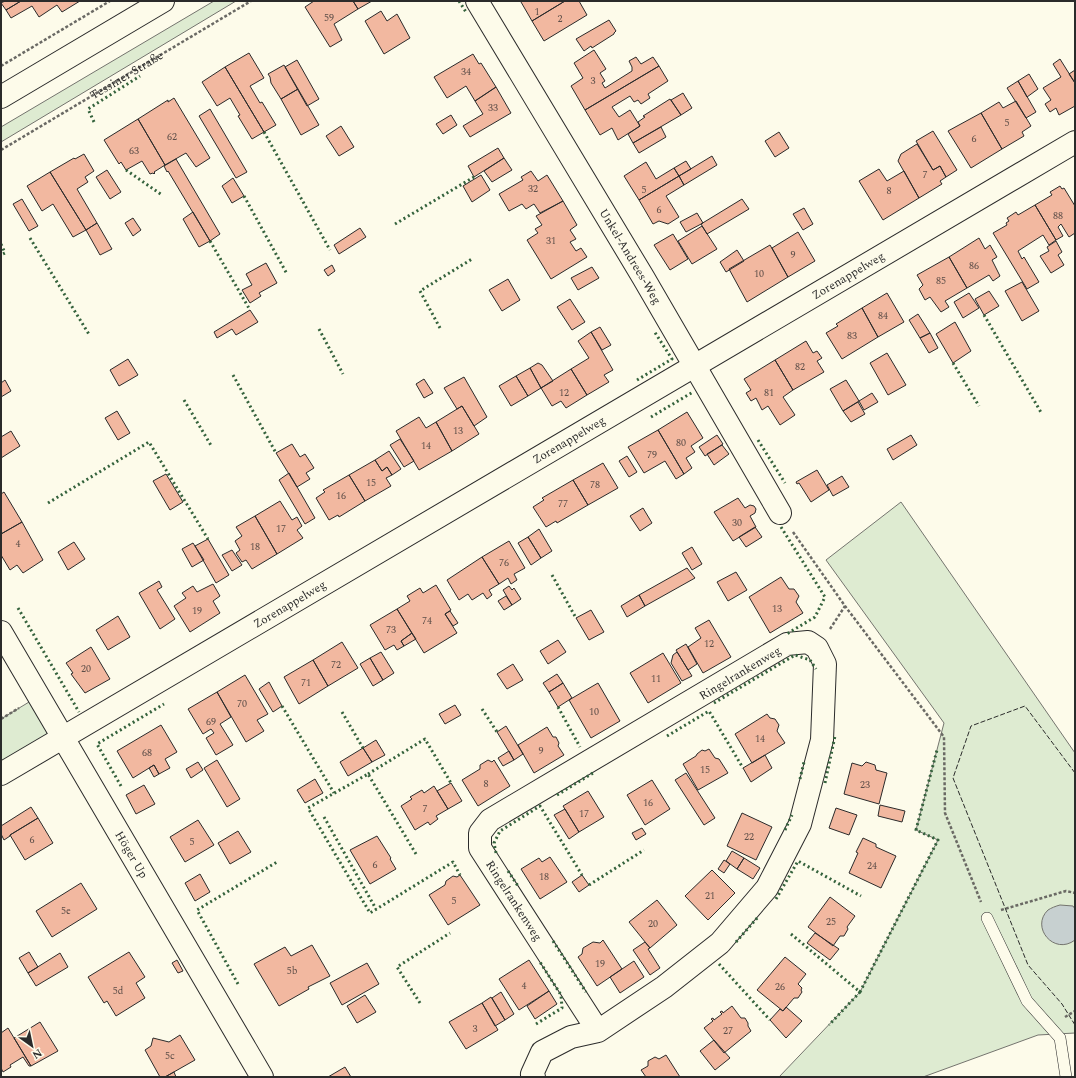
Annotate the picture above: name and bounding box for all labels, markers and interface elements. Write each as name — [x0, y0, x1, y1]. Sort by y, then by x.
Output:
house number: 1 — [535, 4, 540, 20]
house number: 59 — [324, 10, 334, 26]
house number: 2 — [558, 11, 563, 27]
street label: Tessiner Straße — [86, 46, 167, 105]
house number: 34 — [461, 64, 471, 80]
house number: 3 — [591, 73, 596, 89]
house number: 33 — [488, 100, 498, 116]
house number: 5 — [1005, 115, 1010, 131]
house number: 62 — [167, 129, 177, 145]
house number: 6 — [972, 131, 977, 147]
house number: 63 — [129, 143, 139, 159]
house number: 7 — [923, 167, 928, 183]
house number: 32 — [528, 181, 538, 197]
house number: 5 — [642, 182, 647, 198]
house number: 8 — [887, 183, 892, 199]
house number: 6 — [657, 202, 662, 218]
street label: Unkel-Andrees-Weg — [594, 205, 666, 308]
house number: 88 — [1053, 208, 1063, 224]
house number: 31 — [546, 233, 556, 249]
house number: 9 — [791, 247, 796, 263]
street label: Zorenappelweg — [808, 247, 889, 305]
house number: 86 — [969, 258, 979, 274]
house number: 10 — [754, 266, 764, 282]
house number: 85 — [936, 273, 946, 289]
house number: 84 — [878, 308, 888, 324]
house number: 83 — [847, 328, 857, 344]
house number: 82 — [795, 359, 805, 375]
house number: 12 — [559, 385, 569, 401]
house number: 81 — [764, 385, 774, 401]
street label: Zorenappelweg — [529, 411, 609, 469]
house number: 13 — [453, 423, 463, 439]
house number: 80 — [676, 435, 686, 451]
house number: 14 — [421, 438, 431, 454]
house number: 79 — [647, 447, 657, 463]
house number: 15 — [366, 475, 376, 491]
house number: 78 — [590, 477, 600, 493]
house number: 16 — [336, 488, 346, 504]
house number: 77 — [558, 496, 568, 512]
house number: 30 — [732, 515, 742, 531]
house number: 17 — [276, 521, 286, 537]
house number: 4 — [16, 536, 21, 552]
house number: 18 — [250, 539, 260, 555]
house number: 76 — [499, 555, 509, 571]
street label: Zorenappelweg — [250, 576, 330, 633]
house number: 13 — [772, 601, 782, 617]
house number: 19 — [192, 603, 202, 619]
house number: 74 — [422, 613, 432, 629]
house number: 73 — [386, 622, 396, 638]
house number: 12 — [704, 636, 714, 652]
street label: Ringelrankenweg — [696, 641, 785, 705]
house number: 72 — [331, 657, 341, 673]
house number: 20 — [81, 661, 91, 677]
house number: 11 — [651, 671, 661, 687]
house number: 71 — [301, 675, 311, 691]
house number: 70 — [237, 696, 247, 712]
house number: 10 — [589, 704, 599, 720]
house number: 69 — [206, 714, 216, 730]
house number: 14 — [755, 731, 765, 747]
house number: 9 — [539, 743, 544, 759]
house number: 68 — [142, 745, 152, 761]
house number: 15 — [700, 762, 710, 778]
house number: 8 — [484, 776, 489, 792]
house number: 23 — [860, 777, 870, 793]
house number: 16 — [643, 795, 653, 811]
house number: 7 — [423, 801, 428, 817]
house number: 17 — [579, 806, 589, 822]
street label: Höger Up — [110, 827, 153, 882]
house number: 22 — [744, 829, 754, 845]
house number: 6 — [30, 832, 35, 848]
house number: 5 — [190, 834, 195, 850]
house number: 6 — [373, 857, 378, 873]
street label: Ringelrankenweg — [480, 857, 547, 945]
house number: 24 — [867, 858, 877, 874]
house number: 18 — [539, 869, 549, 885]
house number: 21 — [705, 888, 715, 904]
house number: 5 — [452, 893, 457, 909]
house number: 5e — [61, 903, 71, 919]
house number: 25 — [826, 914, 836, 930]
house number: 20 — [648, 916, 658, 932]
house number: 19 — [595, 956, 605, 972]
house number: 5b — [287, 963, 298, 979]
house number: 4 — [522, 978, 527, 994]
house number: 26 — [775, 979, 785, 995]
house number: 5d — [113, 983, 124, 999]
house number: 3 — [473, 1021, 478, 1037]
house number: 27 — [723, 1023, 733, 1039]
north arrow — [12, 1026, 52, 1066]
text: N — [29, 1044, 46, 1064]
house number: 5c — [165, 1048, 175, 1064]

